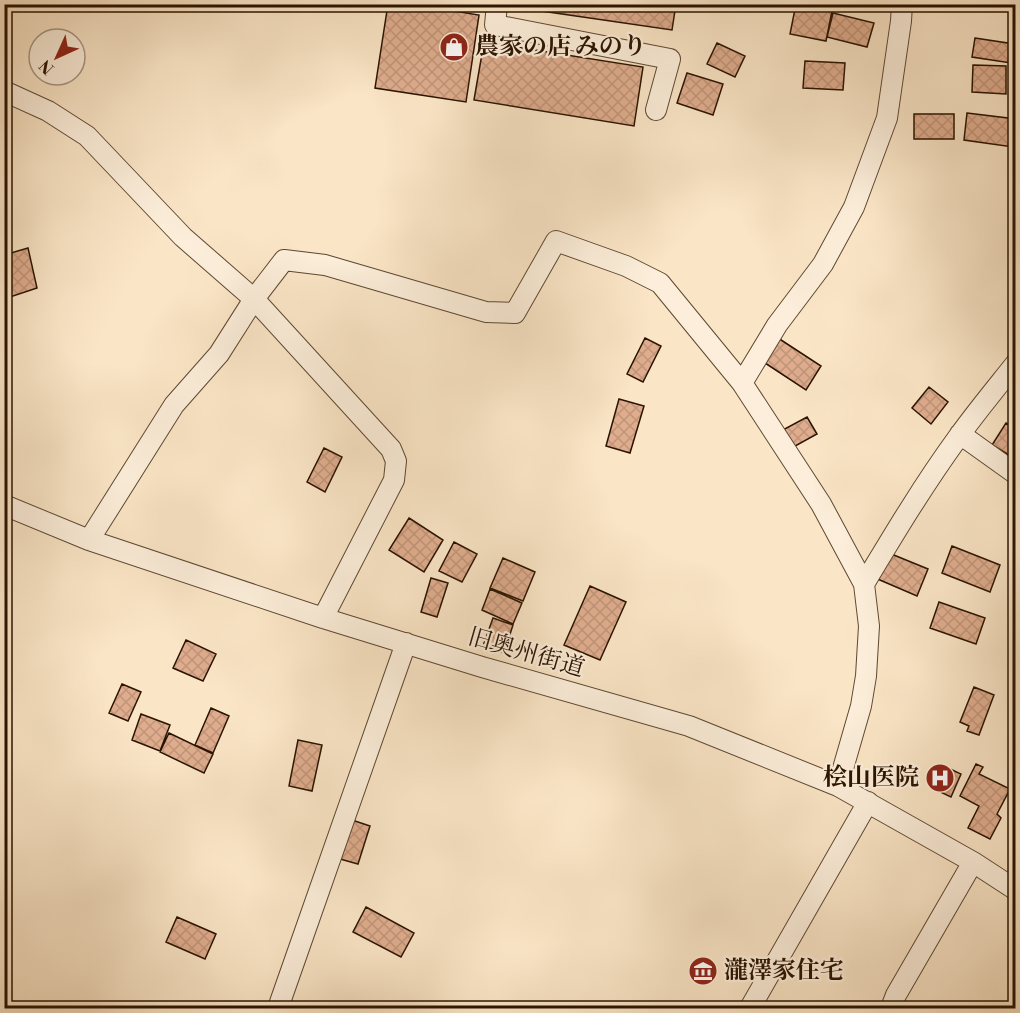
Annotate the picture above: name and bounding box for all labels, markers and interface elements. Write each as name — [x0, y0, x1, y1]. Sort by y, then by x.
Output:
north arrow — [27, 27, 87, 87]
shop icon: 農家の店 みのり — [438, 31, 470, 63]
place label: 農家の店 みのり — [475, 32, 647, 62]
text: N — [35, 55, 59, 78]
street label: 旧奥州街道 — [464, 622, 588, 684]
hospital icon: 桧山医院 — [924, 762, 956, 794]
place label: 桧山医院 — [823, 763, 919, 793]
museum icon: 瀧澤家住宅 — [687, 955, 719, 987]
place label: 瀧澤家住宅 — [724, 956, 844, 986]

